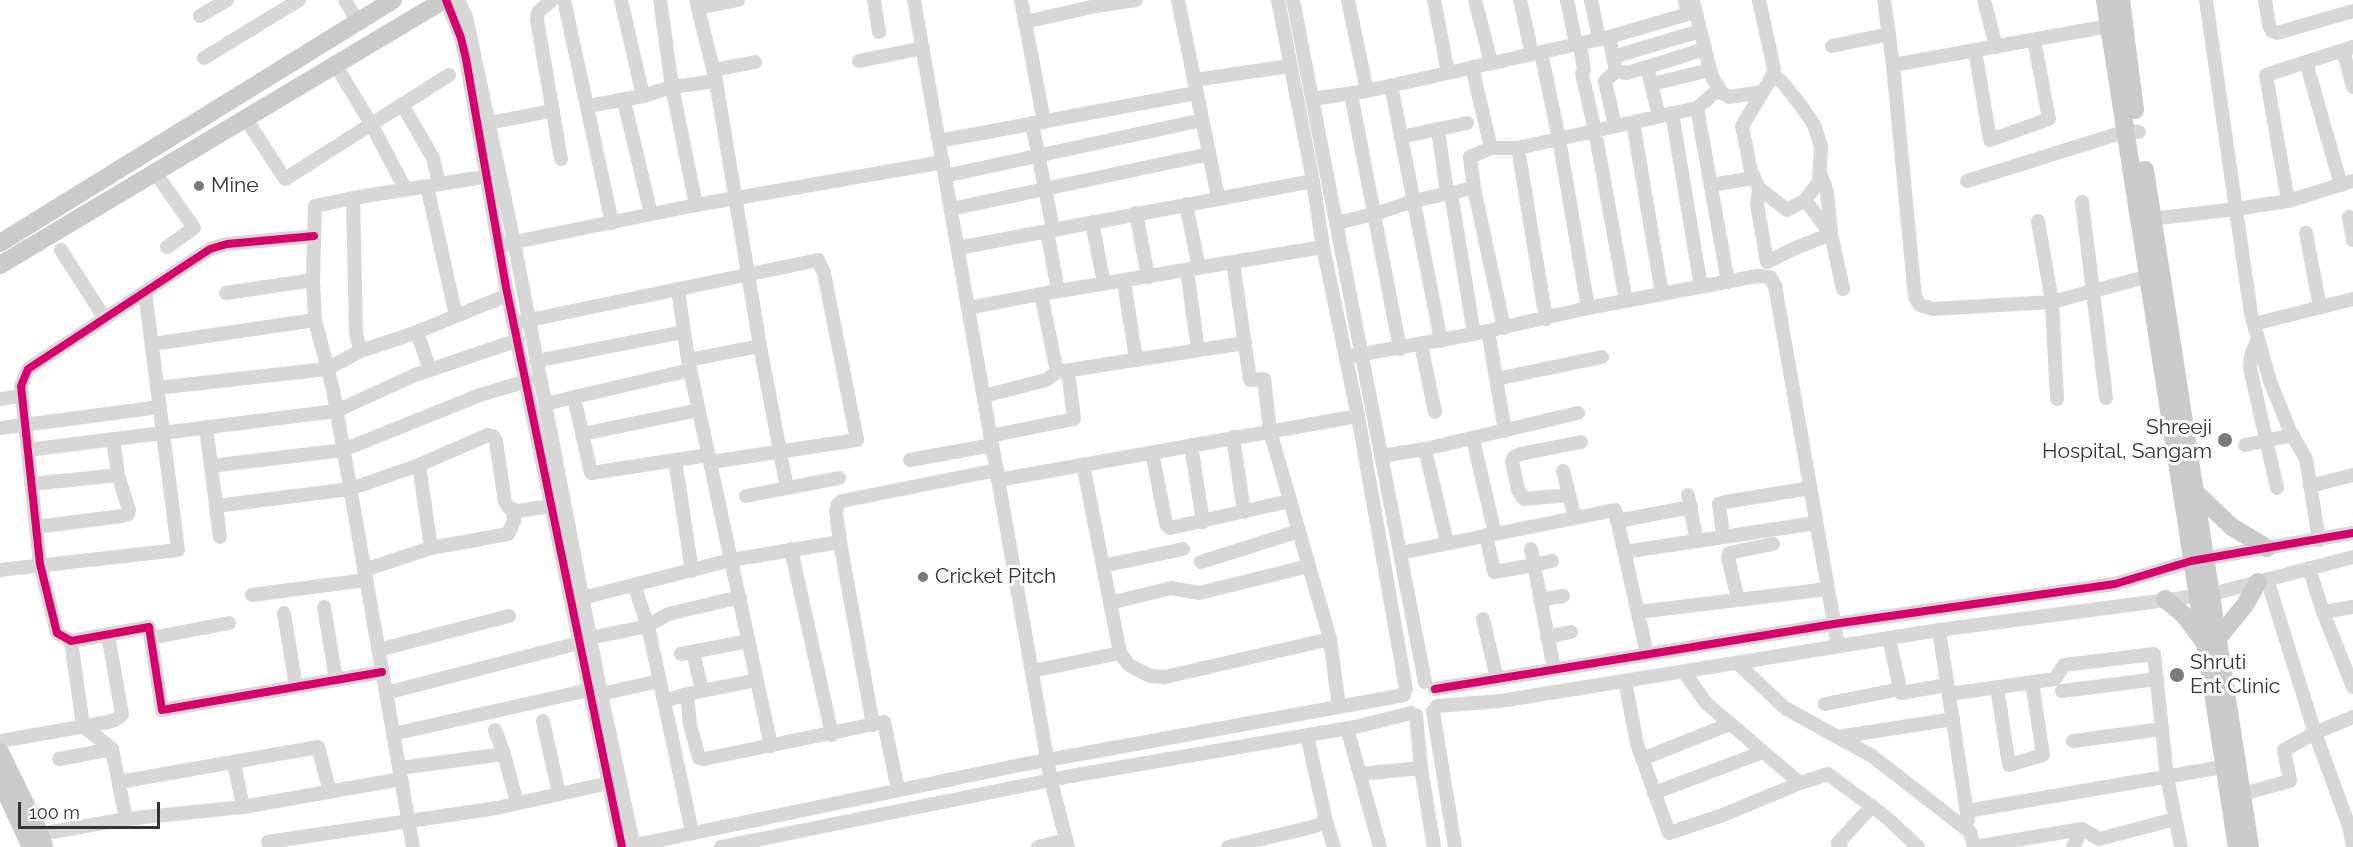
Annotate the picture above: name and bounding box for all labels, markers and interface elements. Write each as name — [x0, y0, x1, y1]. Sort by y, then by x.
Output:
place label: Mine — [211, 173, 259, 199]
marker: Mine — [192, 179, 206, 193]
place label: Shreeji Hospital, Sangam — [2042, 415, 2212, 465]
marker: Shreeji Hospital, Sangam — [2216, 431, 2234, 449]
place label: Cricket Pitch — [935, 564, 1056, 590]
marker: Cricket Pitch — [916, 570, 930, 584]
place label: Shruti Ent Clinic — [2190, 650, 2280, 700]
marker: Shruti Ent Clinic — [2168, 666, 2186, 684]
scale bar — [21, 790, 164, 828]
text: 100 m — [29, 802, 80, 823]

